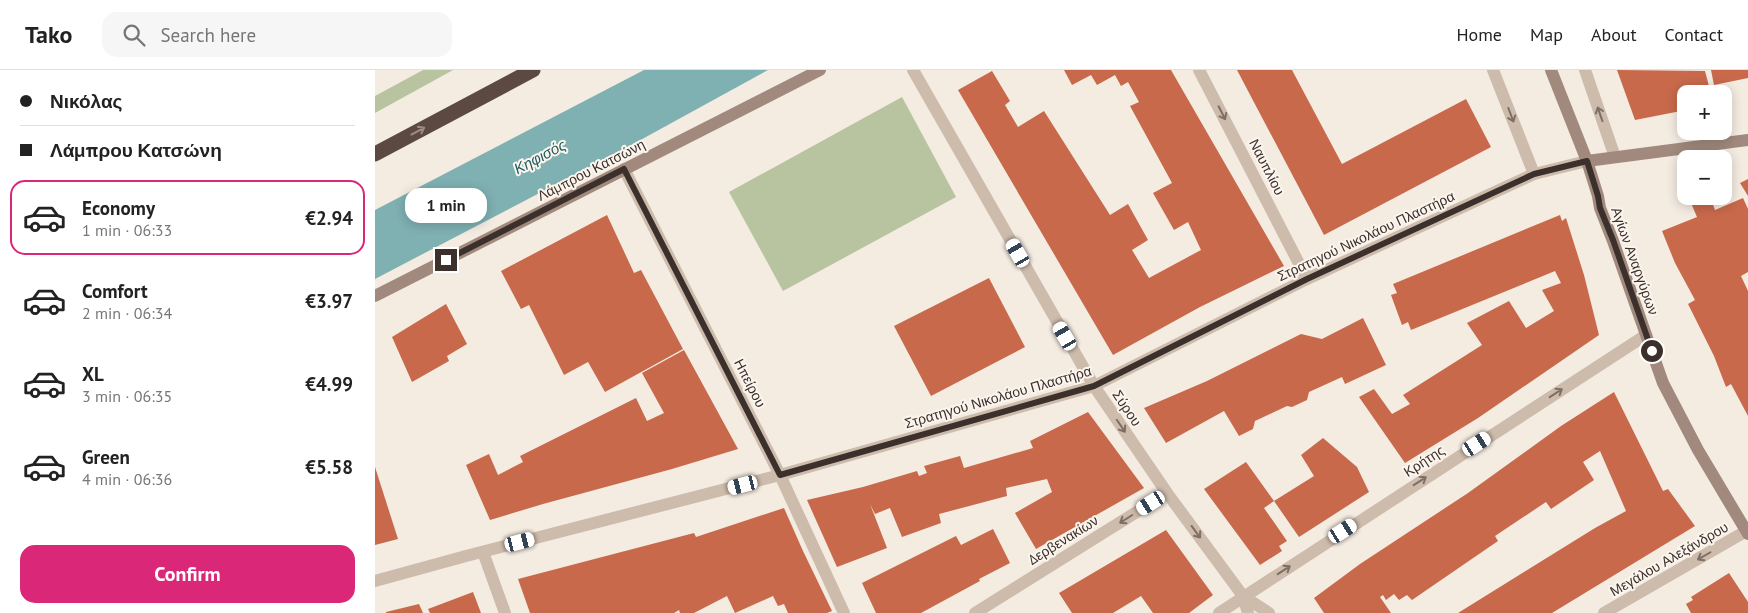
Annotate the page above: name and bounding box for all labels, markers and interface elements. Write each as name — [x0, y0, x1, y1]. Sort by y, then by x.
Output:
search box — [102, 12, 452, 57]
text: Tako — [25, 19, 72, 50]
icon: search — [120, 21, 148, 49]
text: Search here — [160, 23, 256, 47]
text: Home — [1456, 23, 1502, 46]
text: Map — [1530, 23, 1563, 46]
text: About — [1591, 23, 1637, 46]
text: Contact — [1665, 23, 1723, 46]
map controls — [1677, 85, 1732, 205]
button: + — [1677, 85, 1732, 140]
text: Νικόλας — [50, 89, 122, 113]
one-way arrow — [1217, 106, 1227, 121]
one-way arrow — [1595, 106, 1604, 122]
one-way arrow — [1507, 107, 1516, 123]
one-way arrow — [410, 126, 425, 135]
water label: Κηφισός — [511, 135, 570, 178]
street label: Λάμπρου Κατσώνη — [534, 135, 648, 205]
street label: Ναυπλίου — [1245, 136, 1289, 198]
text: Λάμπρου Κατσώνη — [50, 138, 222, 162]
button: − — [1677, 150, 1732, 205]
street label: Στρατηγού Νικολάου Πλαστήρα — [1274, 187, 1458, 285]
callout: 1 min — [405, 188, 487, 222]
icon: car — [22, 195, 67, 240]
text: 1 min — [426, 195, 466, 215]
text: Economy — [82, 196, 155, 220]
street label: Αγίων Αναργύρων — [1607, 205, 1663, 317]
text: €2.94 — [305, 206, 353, 230]
text: 1 min · 06:33 — [82, 220, 172, 240]
car — [1004, 236, 1031, 270]
route end — [435, 249, 457, 271]
icon: car — [22, 278, 67, 323]
text: Comfort — [82, 279, 148, 303]
text: €3.97 — [305, 289, 353, 313]
text: 2 min · 06:34 — [82, 303, 172, 323]
car — [1051, 319, 1078, 353]
route start — [1641, 340, 1663, 362]
street label: Ηπείρου — [730, 356, 770, 410]
icon: car — [22, 361, 67, 406]
text: XL — [82, 362, 104, 386]
street label: Στρατηγού Νικολάου Πλαστήρα — [902, 362, 1094, 432]
text: €4.99 — [305, 372, 353, 396]
text: 3 min · 06:35 — [82, 386, 172, 406]
street label: Σύρου — [1108, 387, 1146, 429]
one-way arrow — [1549, 387, 1563, 397]
one-way arrow — [1116, 419, 1126, 433]
car — [1460, 430, 1493, 458]
street label: Κρήτης — [1400, 441, 1448, 481]
icon: car — [22, 444, 67, 489]
text: Green — [82, 445, 130, 469]
text: €5.58 — [305, 455, 353, 479]
text: 4 min · 06:36 — [82, 469, 172, 489]
car — [726, 474, 759, 496]
one-way arrow — [1413, 476, 1427, 486]
car — [1134, 489, 1167, 517]
street label: Δερβενακίων — [1024, 511, 1102, 569]
one-way arrow — [1119, 514, 1133, 524]
car — [1326, 517, 1359, 545]
street label: Μεγάλου Αλεξάνδρου — [1607, 518, 1731, 600]
one-way arrow — [1191, 525, 1201, 539]
car — [503, 531, 536, 553]
button: Confirm — [20, 545, 355, 603]
one-way arrow — [1697, 551, 1711, 561]
one-way arrow — [1277, 564, 1291, 575]

